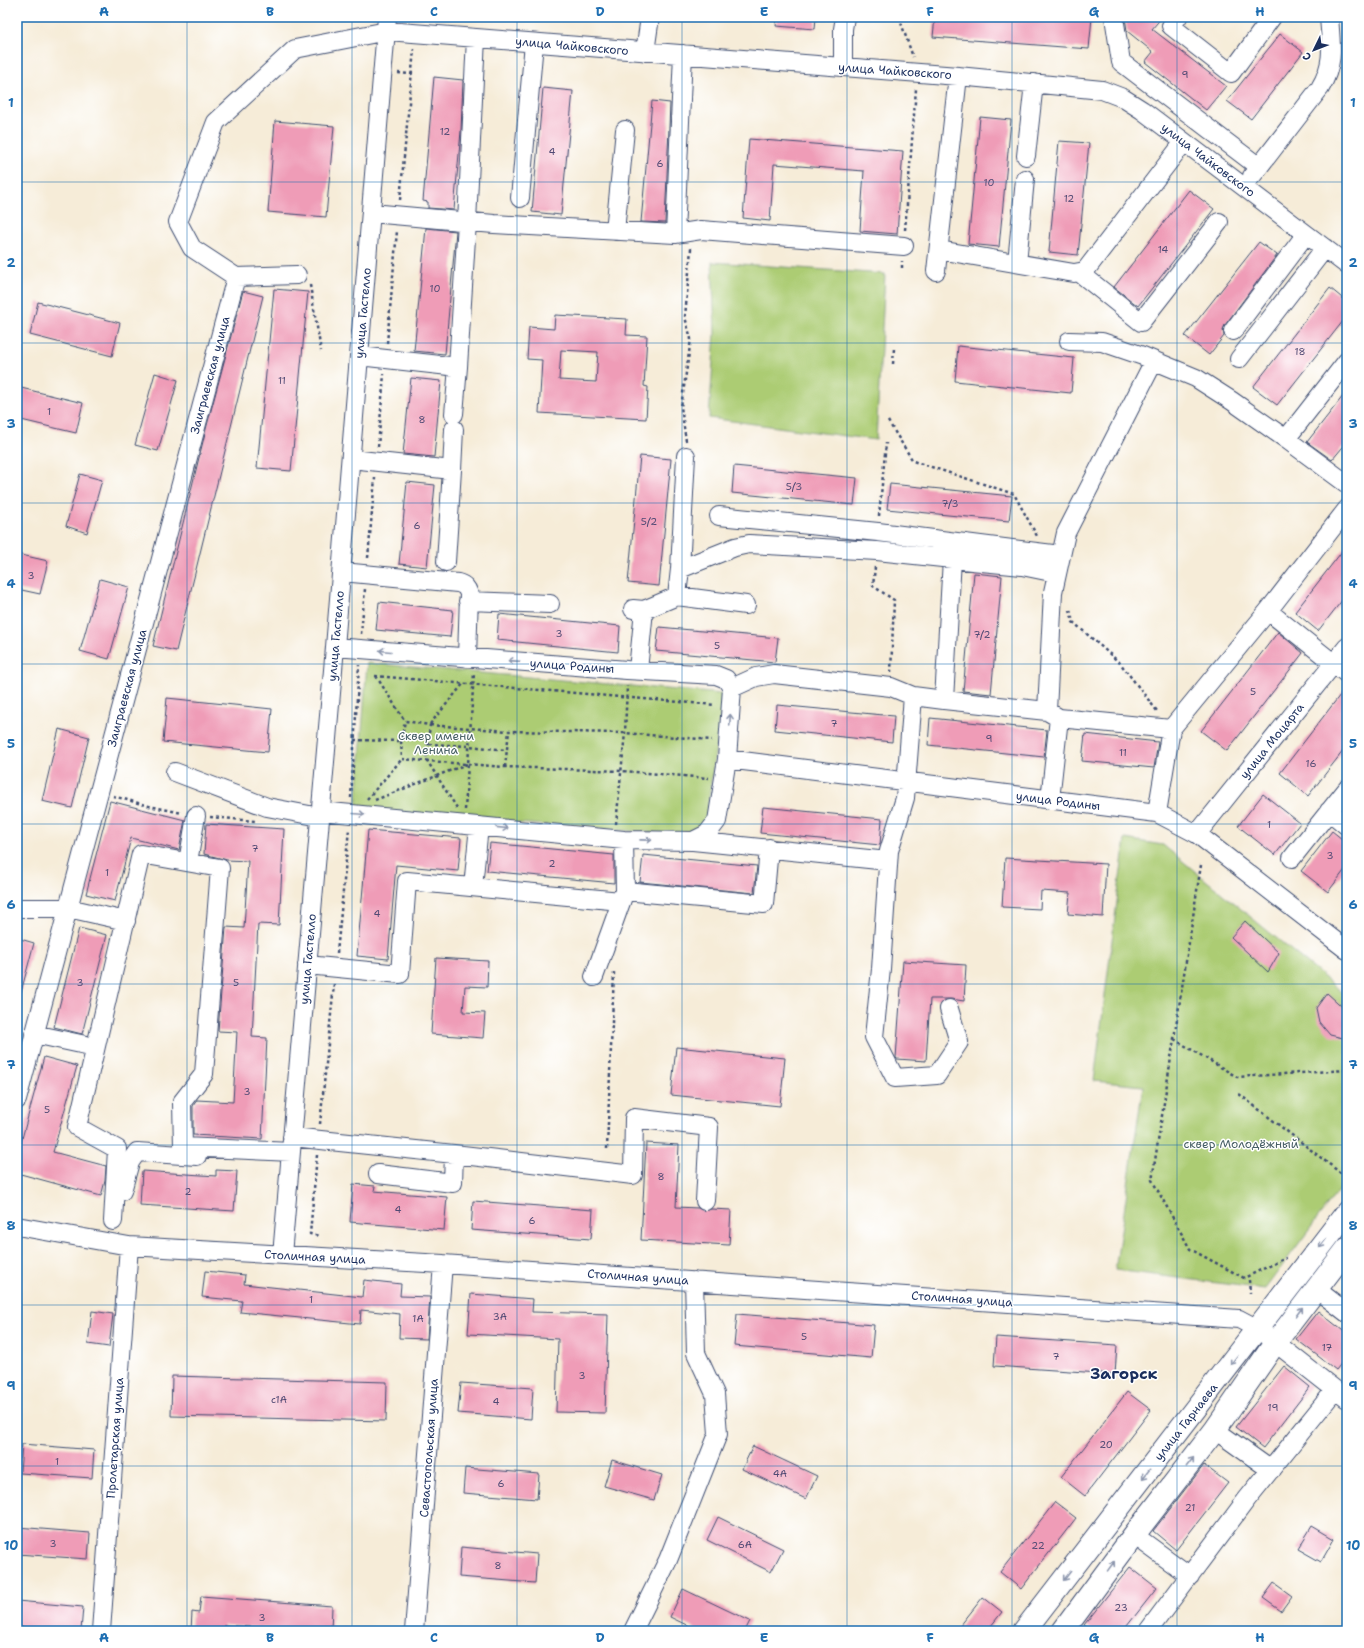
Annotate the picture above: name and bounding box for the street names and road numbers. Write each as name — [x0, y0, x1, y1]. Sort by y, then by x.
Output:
street label: улица Чайковского — [515, 33, 629, 59]
street label: улица Чайковского — [838, 59, 952, 83]
street label: улица Чайковского — [1158, 119, 1258, 201]
street label: улица Гастелло — [351, 267, 375, 359]
street label: Заиграевская улица — [187, 314, 234, 436]
street label: улица Гастелло — [324, 590, 348, 682]
street label: Заиграевская улица — [104, 627, 151, 749]
street label: улица Родины — [529, 655, 615, 677]
street label: улица Моцарта — [1236, 699, 1308, 782]
street label: улица Родины — [1015, 788, 1101, 814]
street label: улица Гастелло — [296, 913, 320, 1005]
street label: Столичная улица — [264, 1246, 367, 1268]
street label: Столичная улица — [587, 1265, 690, 1289]
street label: Столичная улица — [911, 1287, 1014, 1311]
street label: Пролетарская улица — [103, 1376, 127, 1499]
street label: Севастопольская улица — [416, 1377, 442, 1518]
street label: улица Гарнаева — [1151, 1380, 1222, 1464]

